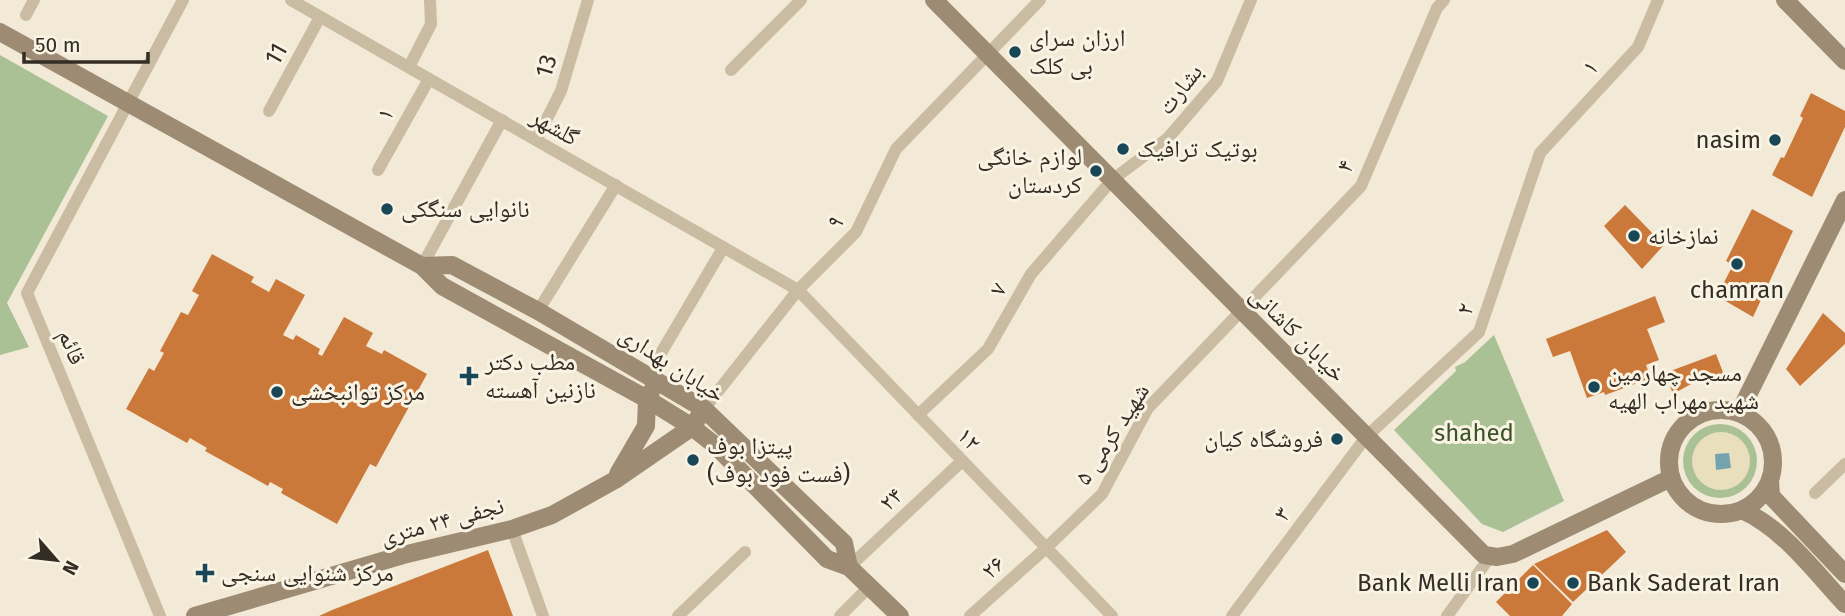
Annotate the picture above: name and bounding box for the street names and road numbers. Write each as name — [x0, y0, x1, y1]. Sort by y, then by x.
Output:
street label: 11 — [259, 38, 293, 70]
street label: 13 — [529, 51, 563, 81]
street label: ۱ — [1576, 54, 1604, 80]
street label: بشارت — [1152, 58, 1208, 120]
street label: ۱ — [370, 102, 400, 126]
street label: گلشهر — [525, 102, 584, 152]
street label: ۴ — [1330, 155, 1360, 177]
street label: ۹ — [821, 209, 849, 235]
street label: ۷ — [983, 277, 1013, 301]
street label: خیابان کاشانی — [1244, 280, 1352, 388]
street label: ۲ — [1450, 299, 1480, 319]
street label: خیابان بهداری — [614, 320, 730, 408]
street label: قائم — [51, 325, 92, 369]
street label: ۵ شهید کرمی — [1069, 378, 1155, 490]
street label: ۱۲ — [951, 422, 987, 456]
street label: ۲۴ — [874, 481, 908, 517]
street label: نجفی ۲۴ متری — [377, 491, 507, 551]
street label: ۳ — [1268, 501, 1296, 527]
street label: ۲۶ — [976, 549, 1010, 585]

